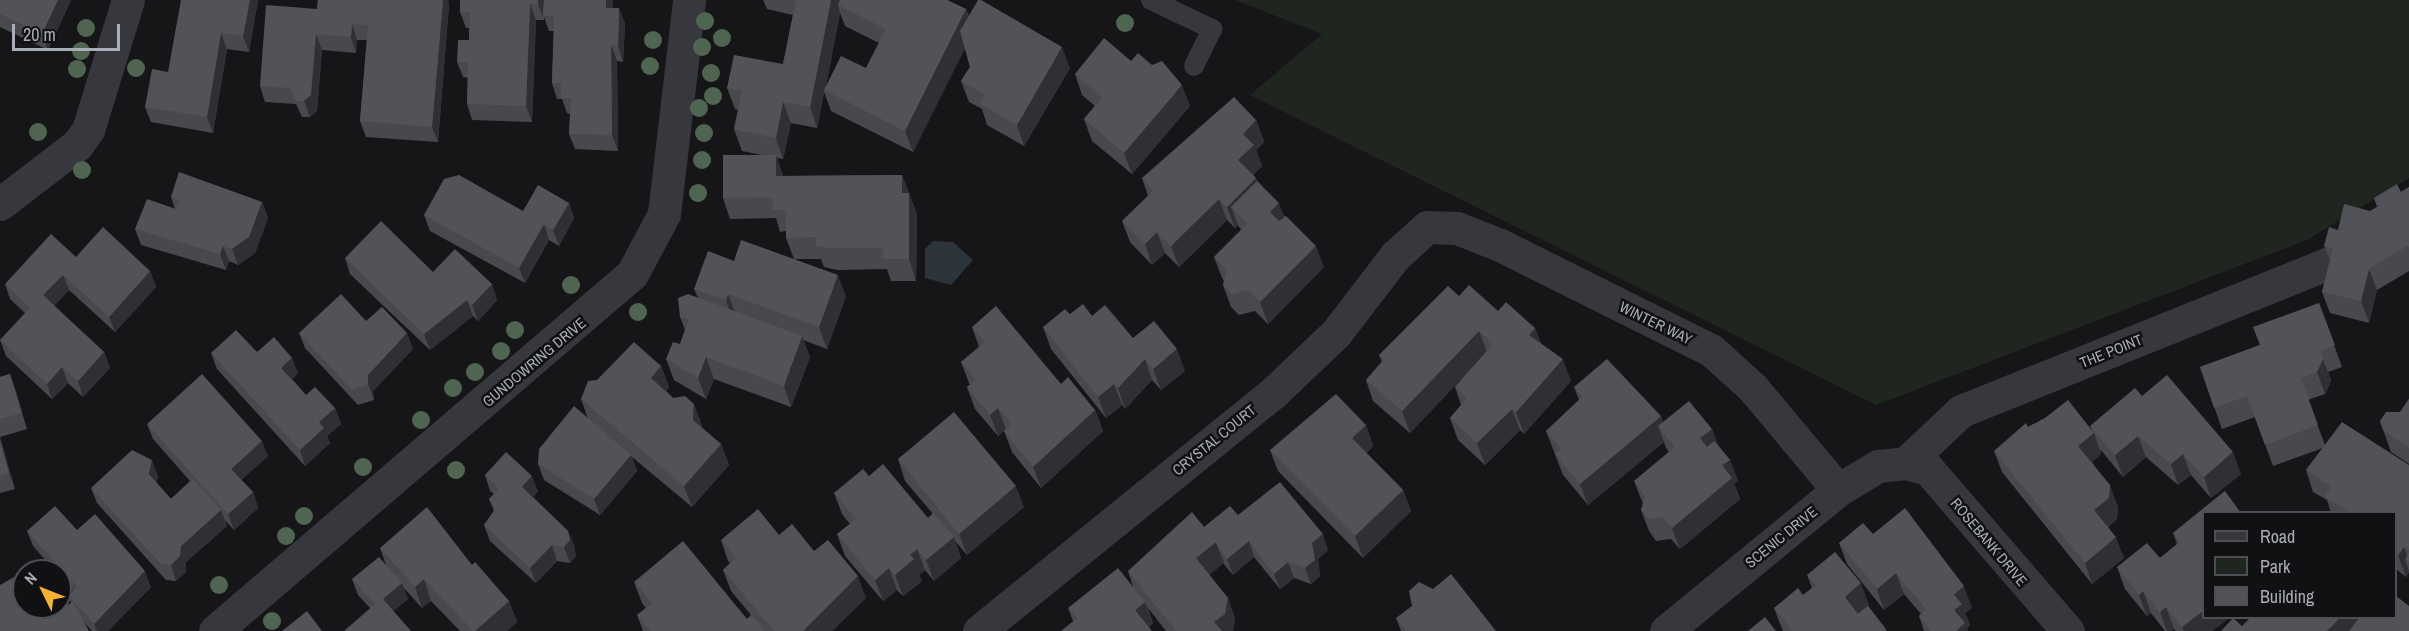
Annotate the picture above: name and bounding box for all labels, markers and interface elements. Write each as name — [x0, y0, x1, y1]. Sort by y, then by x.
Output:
scale bar — [15, 12, 123, 50]
text: 20 m — [23, 22, 56, 47]
street label: WINTER WAY — [1617, 298, 1695, 348]
street label: GUNDOWRING DRIVE — [479, 314, 589, 410]
street label: THE POINT — [2077, 330, 2145, 372]
street label: CRYSTAL COURT — [1168, 401, 1260, 479]
street label: ROSEBANK DRIVE — [1947, 494, 2031, 590]
street label: SCENIC DRIVE — [1741, 502, 1821, 572]
legend — [2202, 511, 2397, 619]
text: Road — [2260, 524, 2295, 549]
text: Park — [2260, 554, 2290, 579]
north arrow — [12, 559, 72, 619]
text: N — [19, 567, 42, 589]
text: Building — [2260, 584, 2314, 609]

